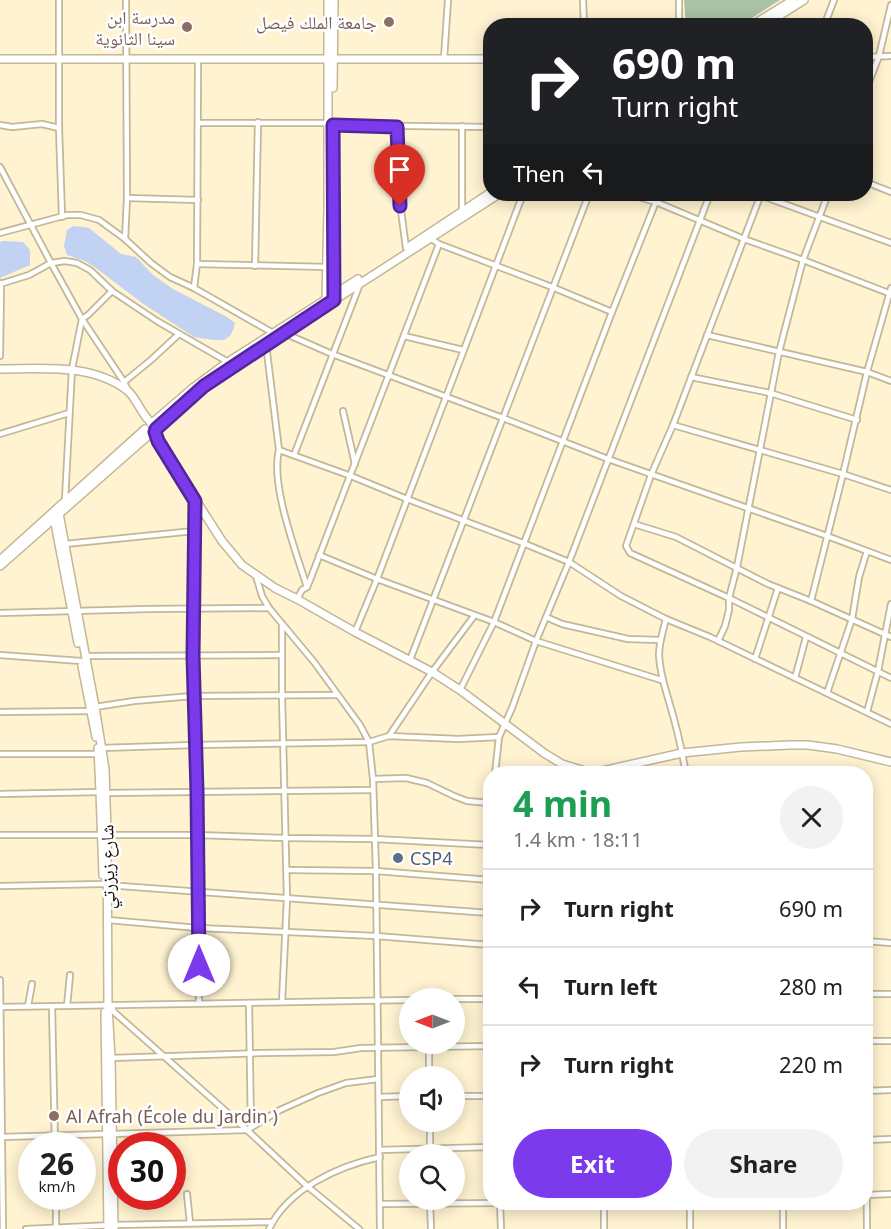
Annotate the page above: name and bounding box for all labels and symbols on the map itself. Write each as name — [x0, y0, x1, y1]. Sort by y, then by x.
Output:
place label: مدرسة ابن سينا الثانوية — [95, 5, 175, 50]
place label: جامعة الملك فيصل — [256, 10, 377, 34]
marker: جامعة الملك فيصل — [382, 15, 396, 29]
marker: مدرسة ابن سينا الثانوية — [180, 20, 194, 34]
pin — [374, 144, 425, 206]
street label: شارع زيزرتي — [94, 824, 123, 910]
place label: CSP4 — [410, 846, 452, 870]
marker: CSP4 — [391, 851, 405, 865]
position arrow — [167, 933, 231, 997]
north arrow — [399, 988, 465, 1054]
place label: Al Afrah (École du Jardin ) — [66, 1104, 278, 1128]
marker: Al Afrah (École du Jardin ) — [47, 1109, 61, 1123]
speed limit sign: 30 — [108, 1132, 186, 1210]

